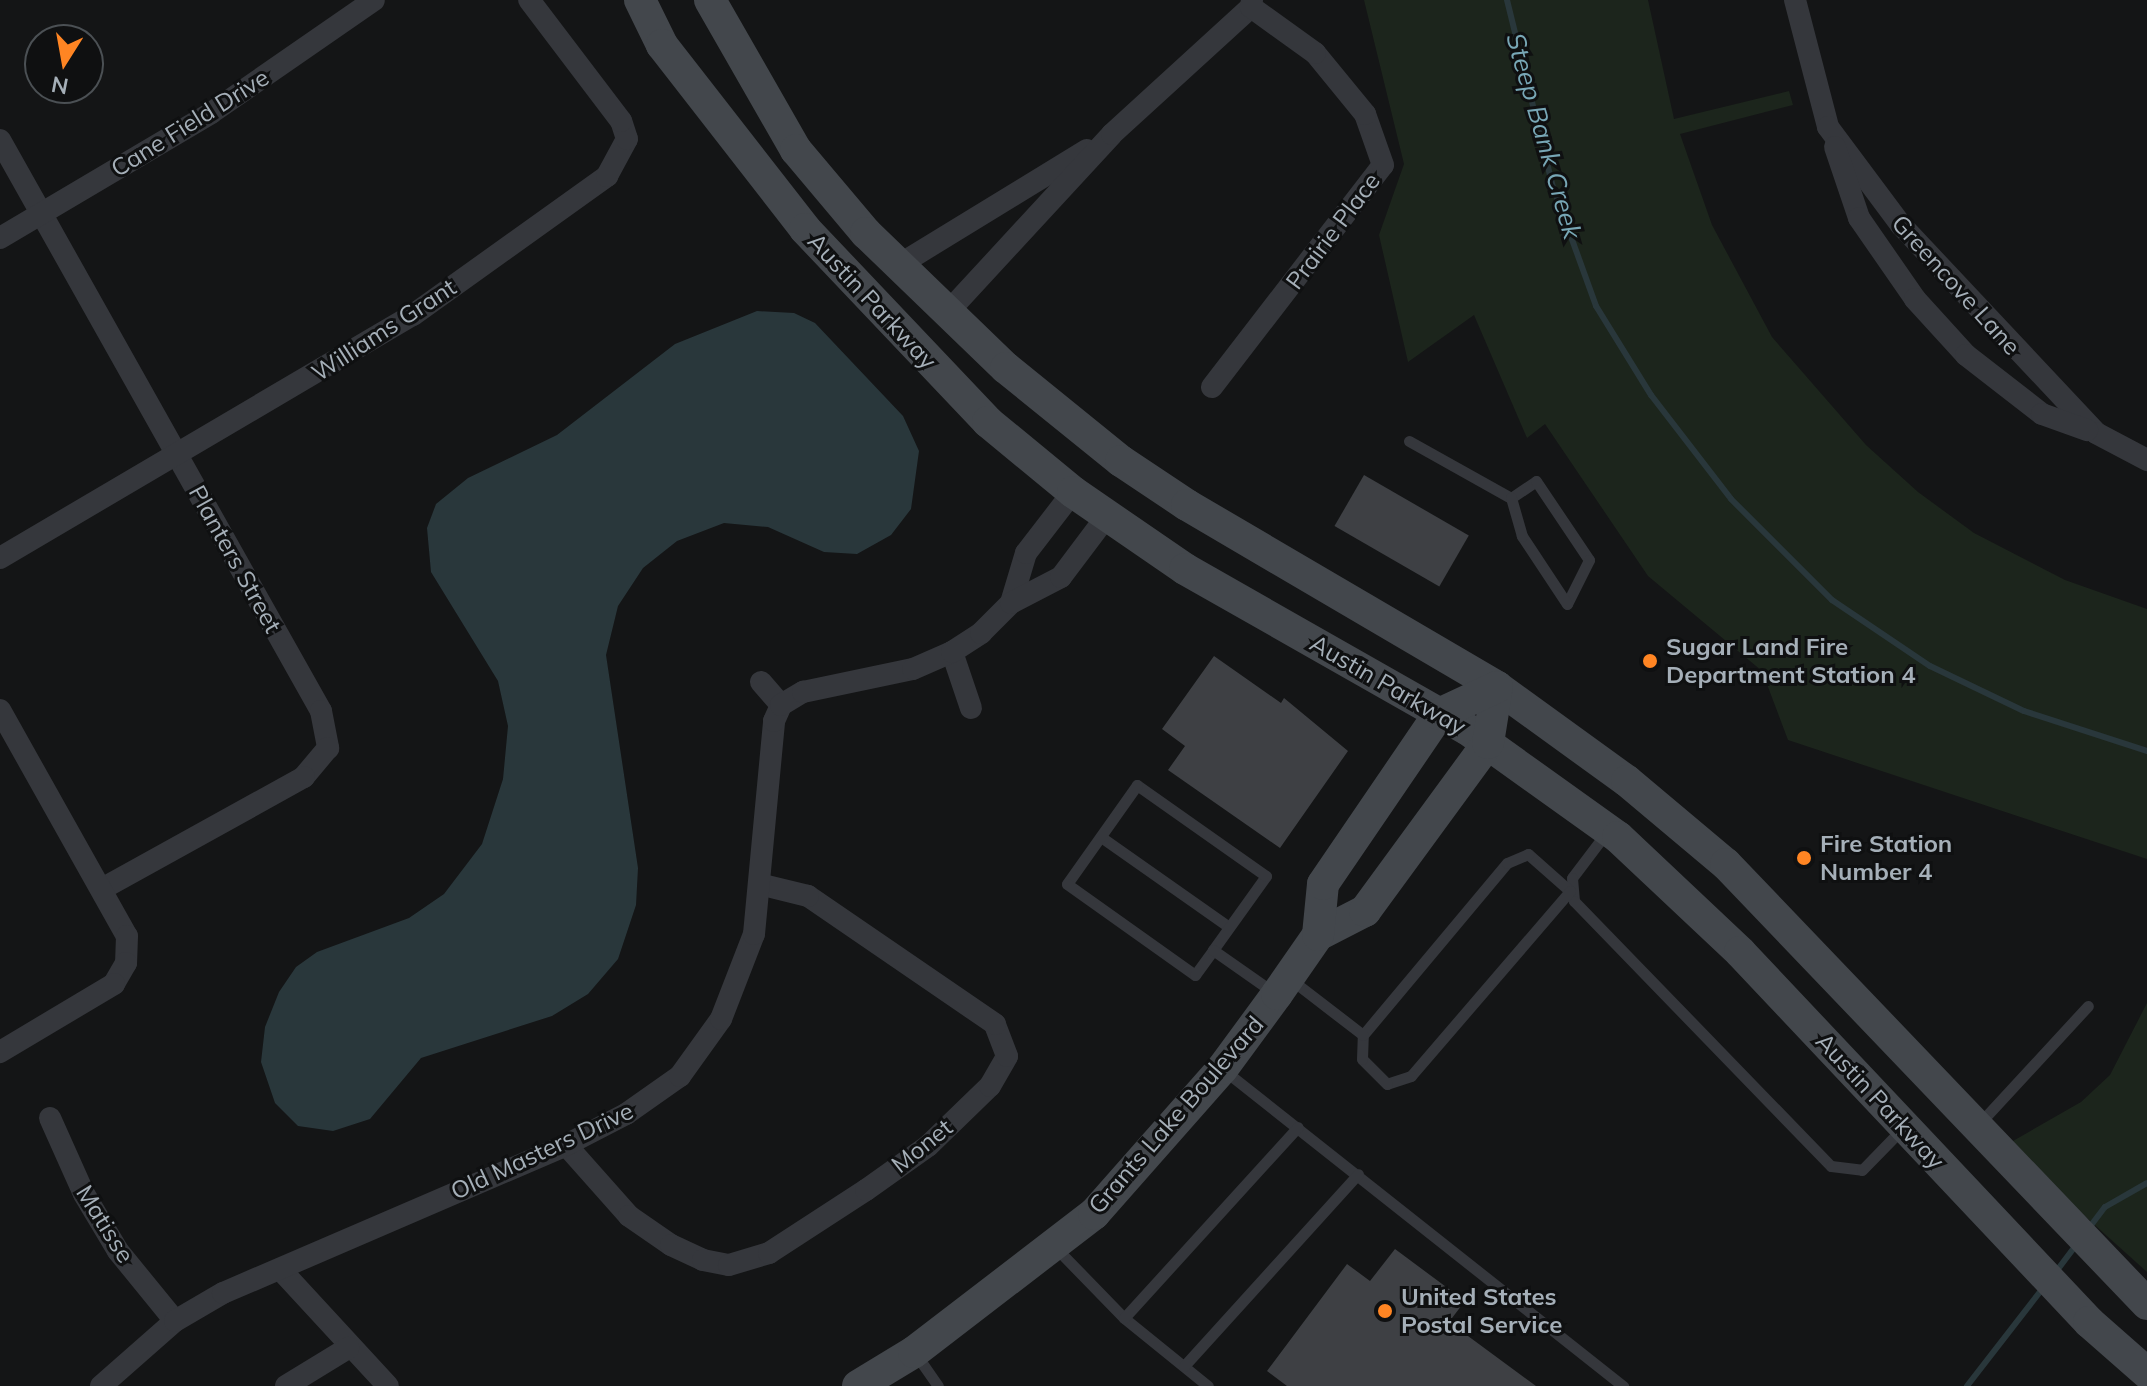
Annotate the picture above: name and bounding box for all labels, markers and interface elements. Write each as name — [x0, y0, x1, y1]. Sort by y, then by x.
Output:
north arrow — [24, 24, 104, 104]
water label: Steep Bank Creek — [1500, 29, 1588, 243]
street label: Cane Field Drive — [106, 63, 274, 183]
text: N — [49, 70, 71, 101]
street label: Prairie Place — [1280, 167, 1386, 295]
street label: Greencove Lane — [1886, 209, 2026, 361]
street label: Austin Parkway — [802, 227, 942, 375]
street label: Williams Grant — [306, 273, 462, 387]
street label: Planters Street — [183, 480, 287, 638]
street label: Austin Parkway — [1305, 629, 1471, 741]
place label: Sugar Land Fire Department Station 4 — [1666, 633, 1916, 689]
marker: Sugar Land Fire Department Station 4 — [1641, 652, 1659, 670]
place label: Fire Station Number 4 — [1820, 830, 1952, 886]
marker: Fire Station Number 4 — [1795, 849, 1813, 867]
street label: Grants Lake Boulevard — [1082, 1010, 1270, 1220]
street label: Austin Parkway — [1810, 1027, 1950, 1175]
street label: Old Masters Drive — [446, 1096, 638, 1206]
street label: Monet — [886, 1113, 958, 1179]
street label: Matisse — [70, 1180, 140, 1268]
place label: United States Postal Service — [1401, 1283, 1562, 1339]
marker: United States Postal Service — [1376, 1302, 1394, 1320]

